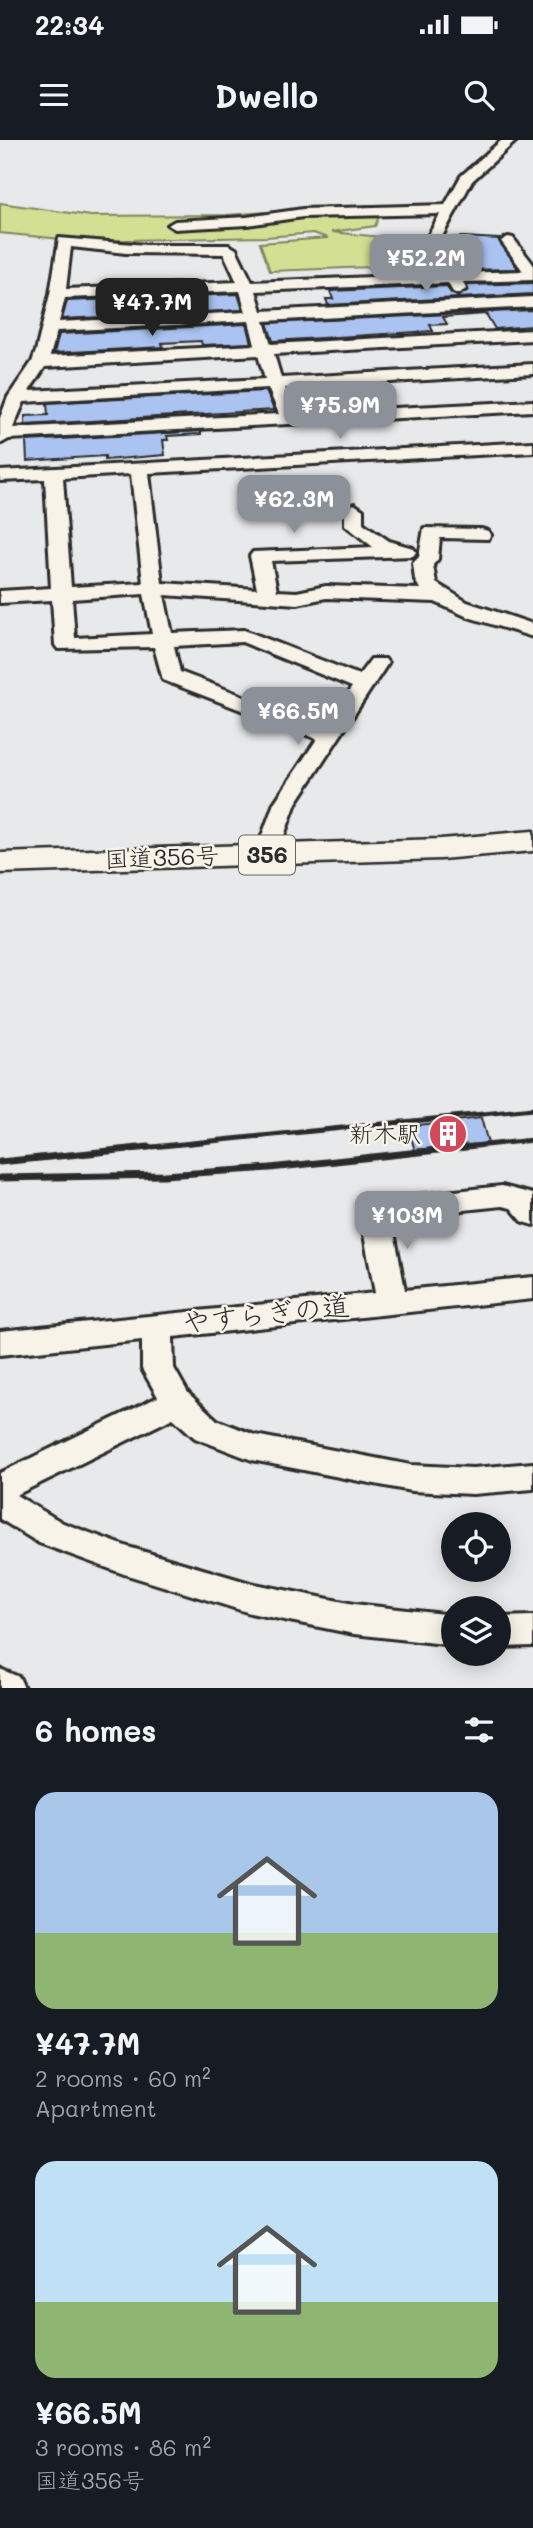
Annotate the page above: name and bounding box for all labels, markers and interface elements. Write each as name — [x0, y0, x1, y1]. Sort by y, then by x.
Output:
text: 22:34 — [35, 8, 104, 42]
text: Dwello — [215, 74, 318, 116]
icon: menu — [35, 76, 73, 114]
icon: search — [460, 76, 498, 114]
pin: ¥52.2M — [369, 234, 483, 294]
text: ¥52.2M — [386, 242, 466, 272]
pin: ¥47.7M — [95, 278, 209, 338]
text: ¥47.7M — [112, 286, 192, 316]
pin: ¥75.9M — [283, 382, 397, 441]
text: ¥75.9M — [300, 389, 380, 419]
pin: ¥62.3M — [237, 476, 351, 535]
text: ¥62.3M — [253, 483, 335, 513]
pin: ¥66.5M — [241, 688, 355, 747]
text: ¥66.5M — [257, 695, 339, 725]
road number: 356 — [239, 835, 295, 874]
street label: 国道356号 — [104, 839, 220, 874]
building icon: 新木駅 — [427, 1113, 469, 1155]
place label: 新木駅 — [349, 1117, 421, 1148]
pin: ¥103M — [358, 1192, 456, 1251]
text: ¥103M — [371, 1199, 443, 1229]
street label: やすらぎの道 — [180, 1286, 351, 1340]
map controls — [441, 1512, 511, 1666]
button: locate — [441, 1512, 511, 1582]
button: layers — [441, 1596, 511, 1666]
text: 6 homes — [35, 1710, 156, 1750]
icon: filters — [460, 1711, 498, 1749]
icon: home — [204, 1838, 330, 1964]
text: ¥47.7M — [35, 2023, 141, 2063]
text: 2 rooms · 60 m² — [35, 2063, 211, 2093]
text: Apartment — [35, 2093, 157, 2123]
icon: home — [204, 2207, 330, 2333]
text: ¥66.5M — [35, 2392, 142, 2432]
text: 3 rooms · 86 m² — [35, 2432, 211, 2462]
text: 国道356号 — [35, 2465, 145, 2495]

